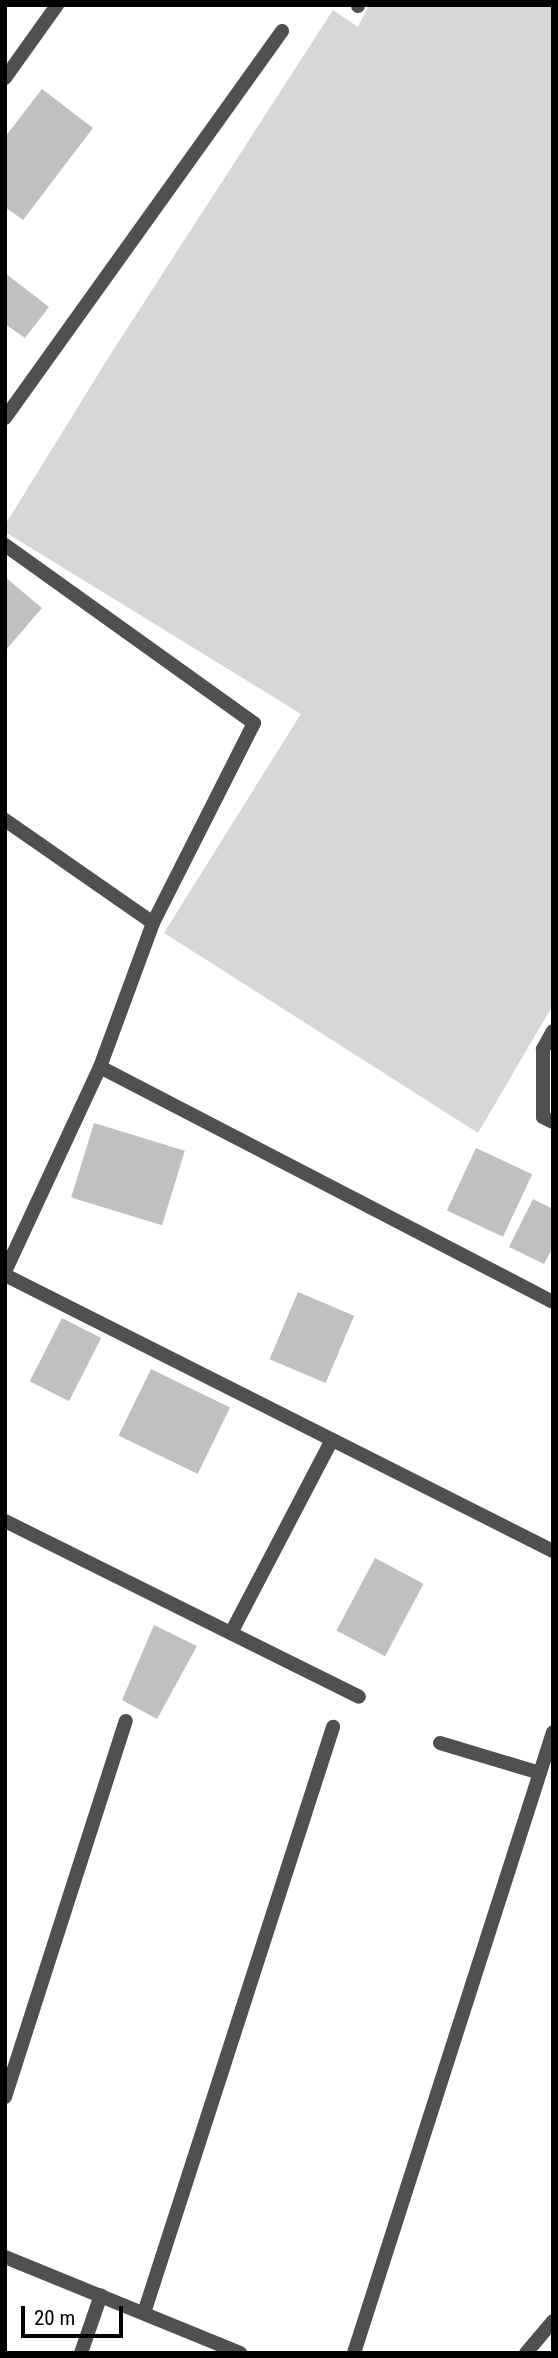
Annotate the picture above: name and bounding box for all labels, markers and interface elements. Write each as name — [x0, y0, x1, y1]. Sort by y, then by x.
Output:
scale bar — [24, 2292, 126, 2336]
text: 20 m — [34, 2306, 75, 2330]

